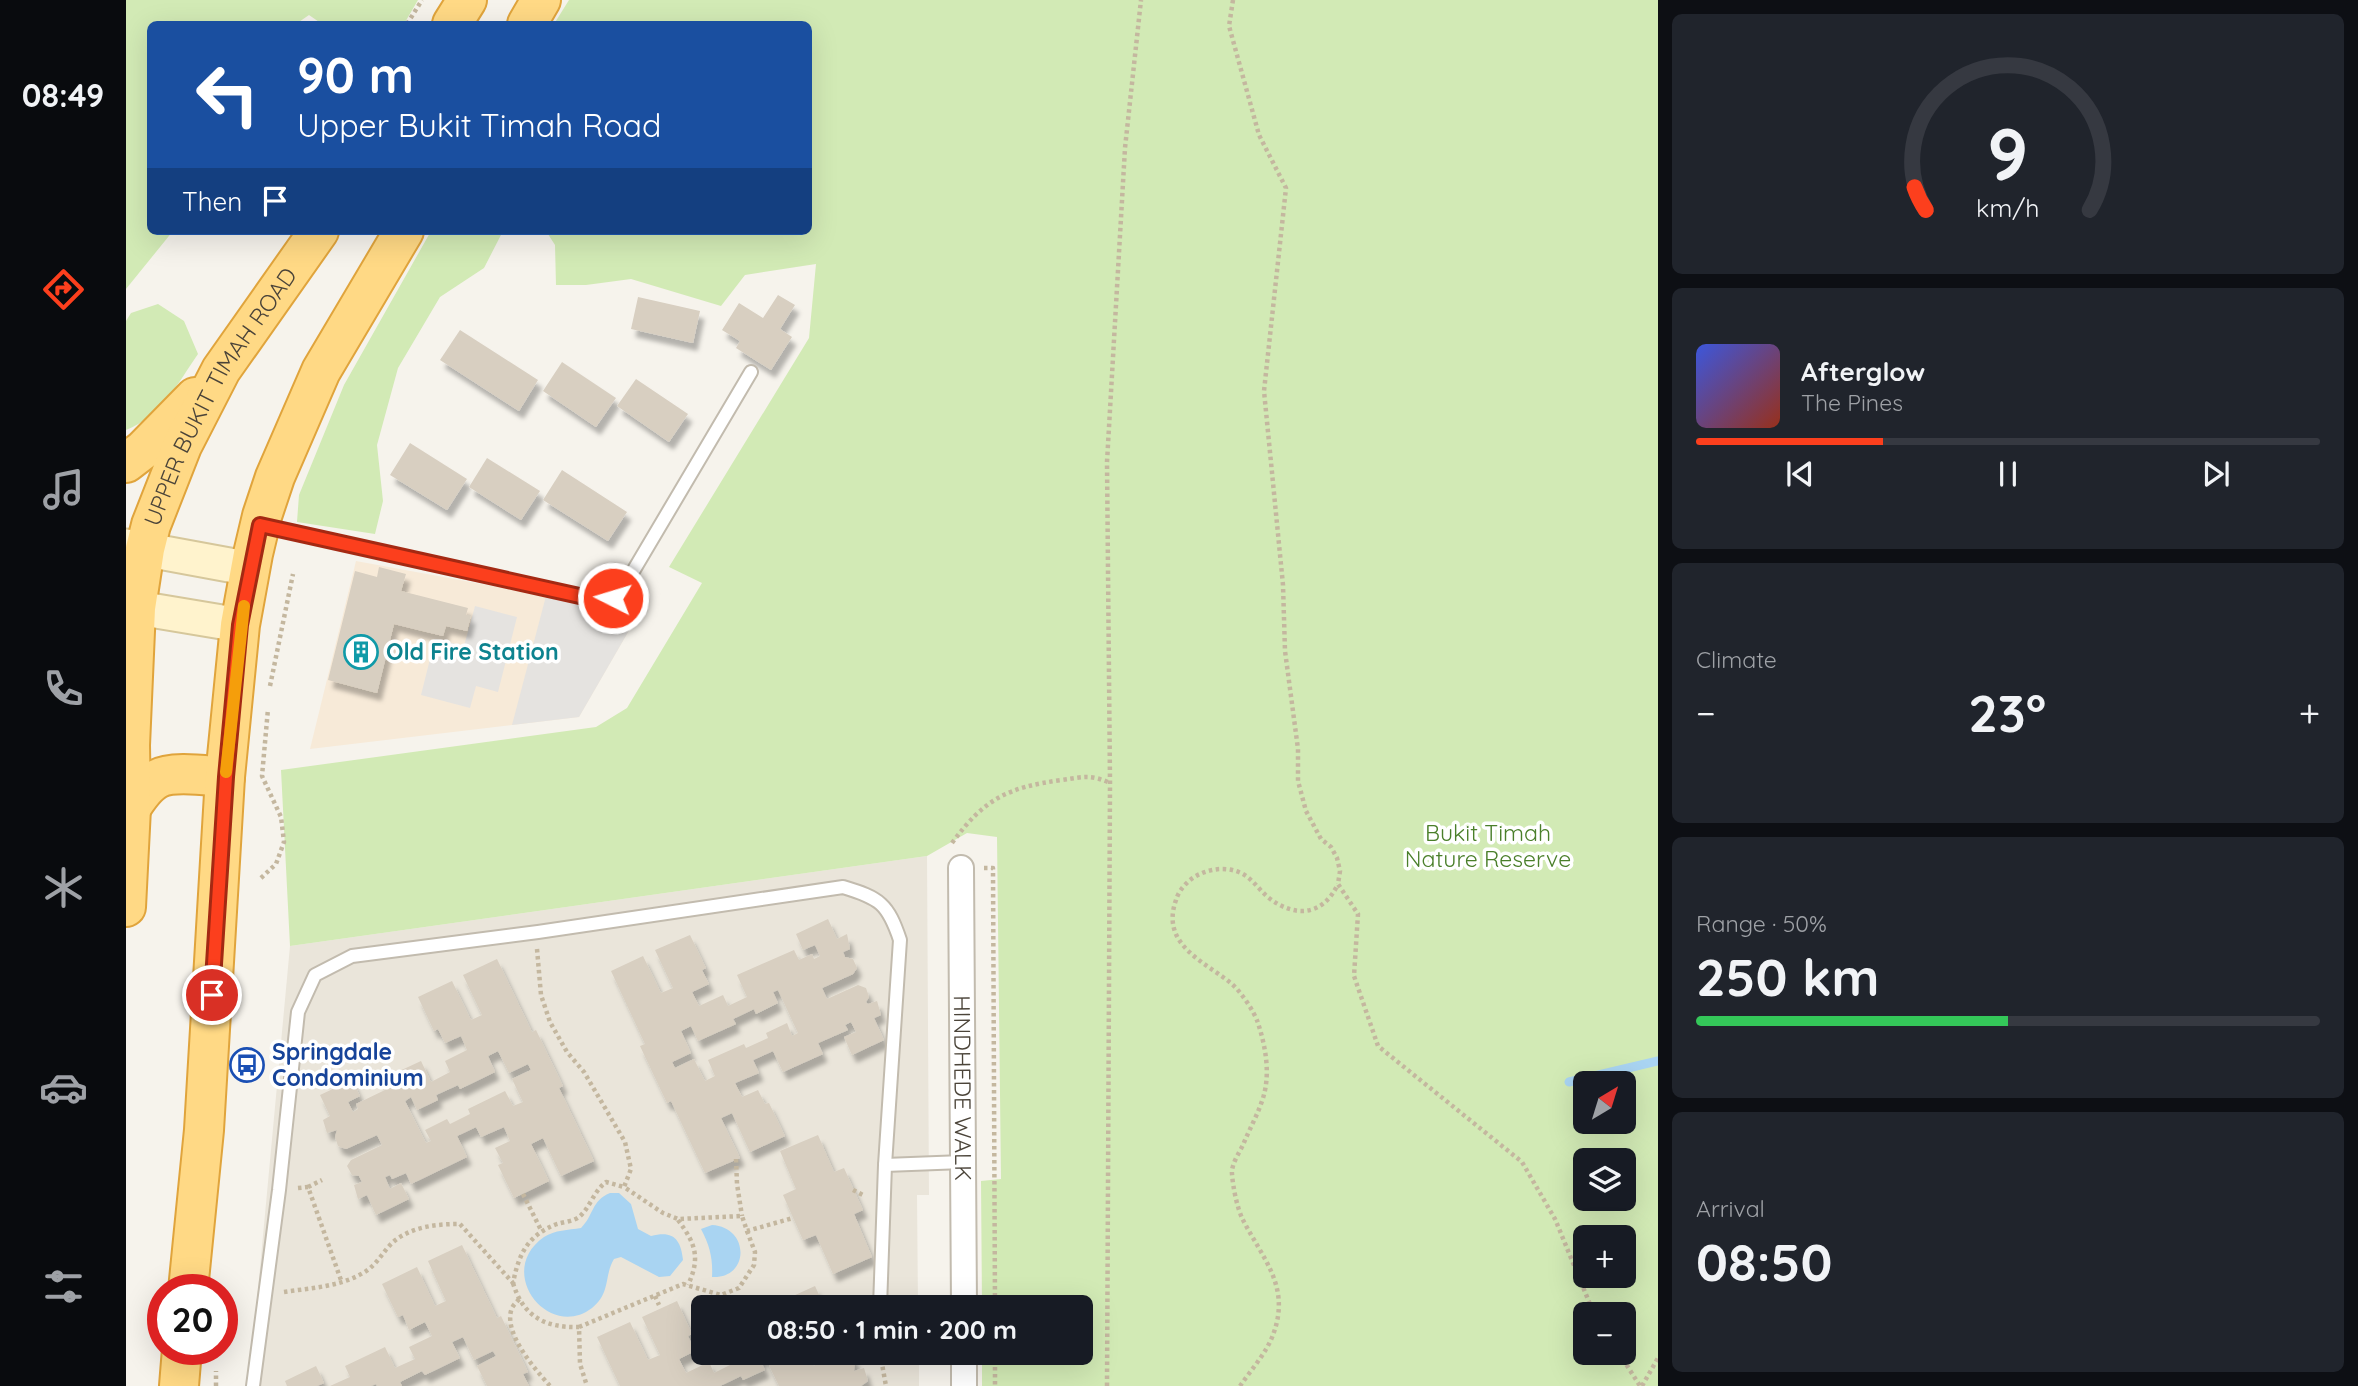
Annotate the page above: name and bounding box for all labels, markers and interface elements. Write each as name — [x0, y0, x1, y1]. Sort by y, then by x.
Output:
text: 90 m — [297, 44, 414, 105]
icon: left — [182, 49, 273, 140]
text: 08:49 — [22, 75, 104, 115]
text: Upper Bukit Timah Road — [297, 105, 661, 145]
text: 9 — [1987, 108, 2029, 199]
icon: arrive — [256, 182, 294, 220]
text: Then — [182, 185, 242, 218]
text: km/h — [1976, 192, 2040, 223]
street label: UPPER BUKIT TIMAH ROAD — [137, 262, 303, 530]
icon: directions — [39, 265, 88, 314]
text: Afterglow — [1801, 355, 1925, 388]
text: The Pines — [1801, 388, 1903, 417]
icon: previous — [1781, 455, 1819, 493]
icon: pause — [1989, 455, 2027, 493]
icon: next — [2197, 455, 2235, 493]
icon: music — [39, 465, 88, 514]
position arrow — [576, 561, 650, 635]
building icon: Old Fire Station — [342, 633, 380, 671]
place label: Old Fire Station — [386, 637, 559, 666]
text: Climate — [1696, 645, 1777, 674]
icon: phone — [39, 664, 88, 713]
text: 23° — [1968, 680, 2046, 745]
text: − — [1696, 689, 1716, 737]
text: + — [2299, 689, 2320, 737]
park label: Bukit Timah Nature Reserve — [1405, 818, 1571, 873]
icon: climate — [39, 863, 88, 912]
text: Range · 50% — [1696, 909, 1827, 938]
text: 250 km — [1696, 944, 1880, 1009]
pin — [182, 965, 242, 1025]
icon: arrive — [193, 976, 231, 1014]
street label: HINDHEDE WALK — [948, 995, 978, 1181]
place label: Springdale Condominium — [272, 1037, 424, 1092]
bus stop icon: Springdale Condominium — [228, 1046, 266, 1084]
icon: car — [39, 1063, 88, 1112]
north arrow — [1573, 1071, 1636, 1134]
map controls — [1573, 1071, 1636, 1365]
button: layers — [1573, 1148, 1636, 1211]
text: Arrival — [1696, 1194, 1765, 1223]
button: + — [1573, 1225, 1636, 1288]
text: 08:50 — [1696, 1229, 1833, 1294]
icon: filters — [39, 1262, 88, 1311]
speed limit sign: 20 — [147, 1274, 238, 1365]
button: − — [1573, 1302, 1636, 1365]
text: 08:50 · 1 min · 200 m — [767, 1313, 1017, 1346]

